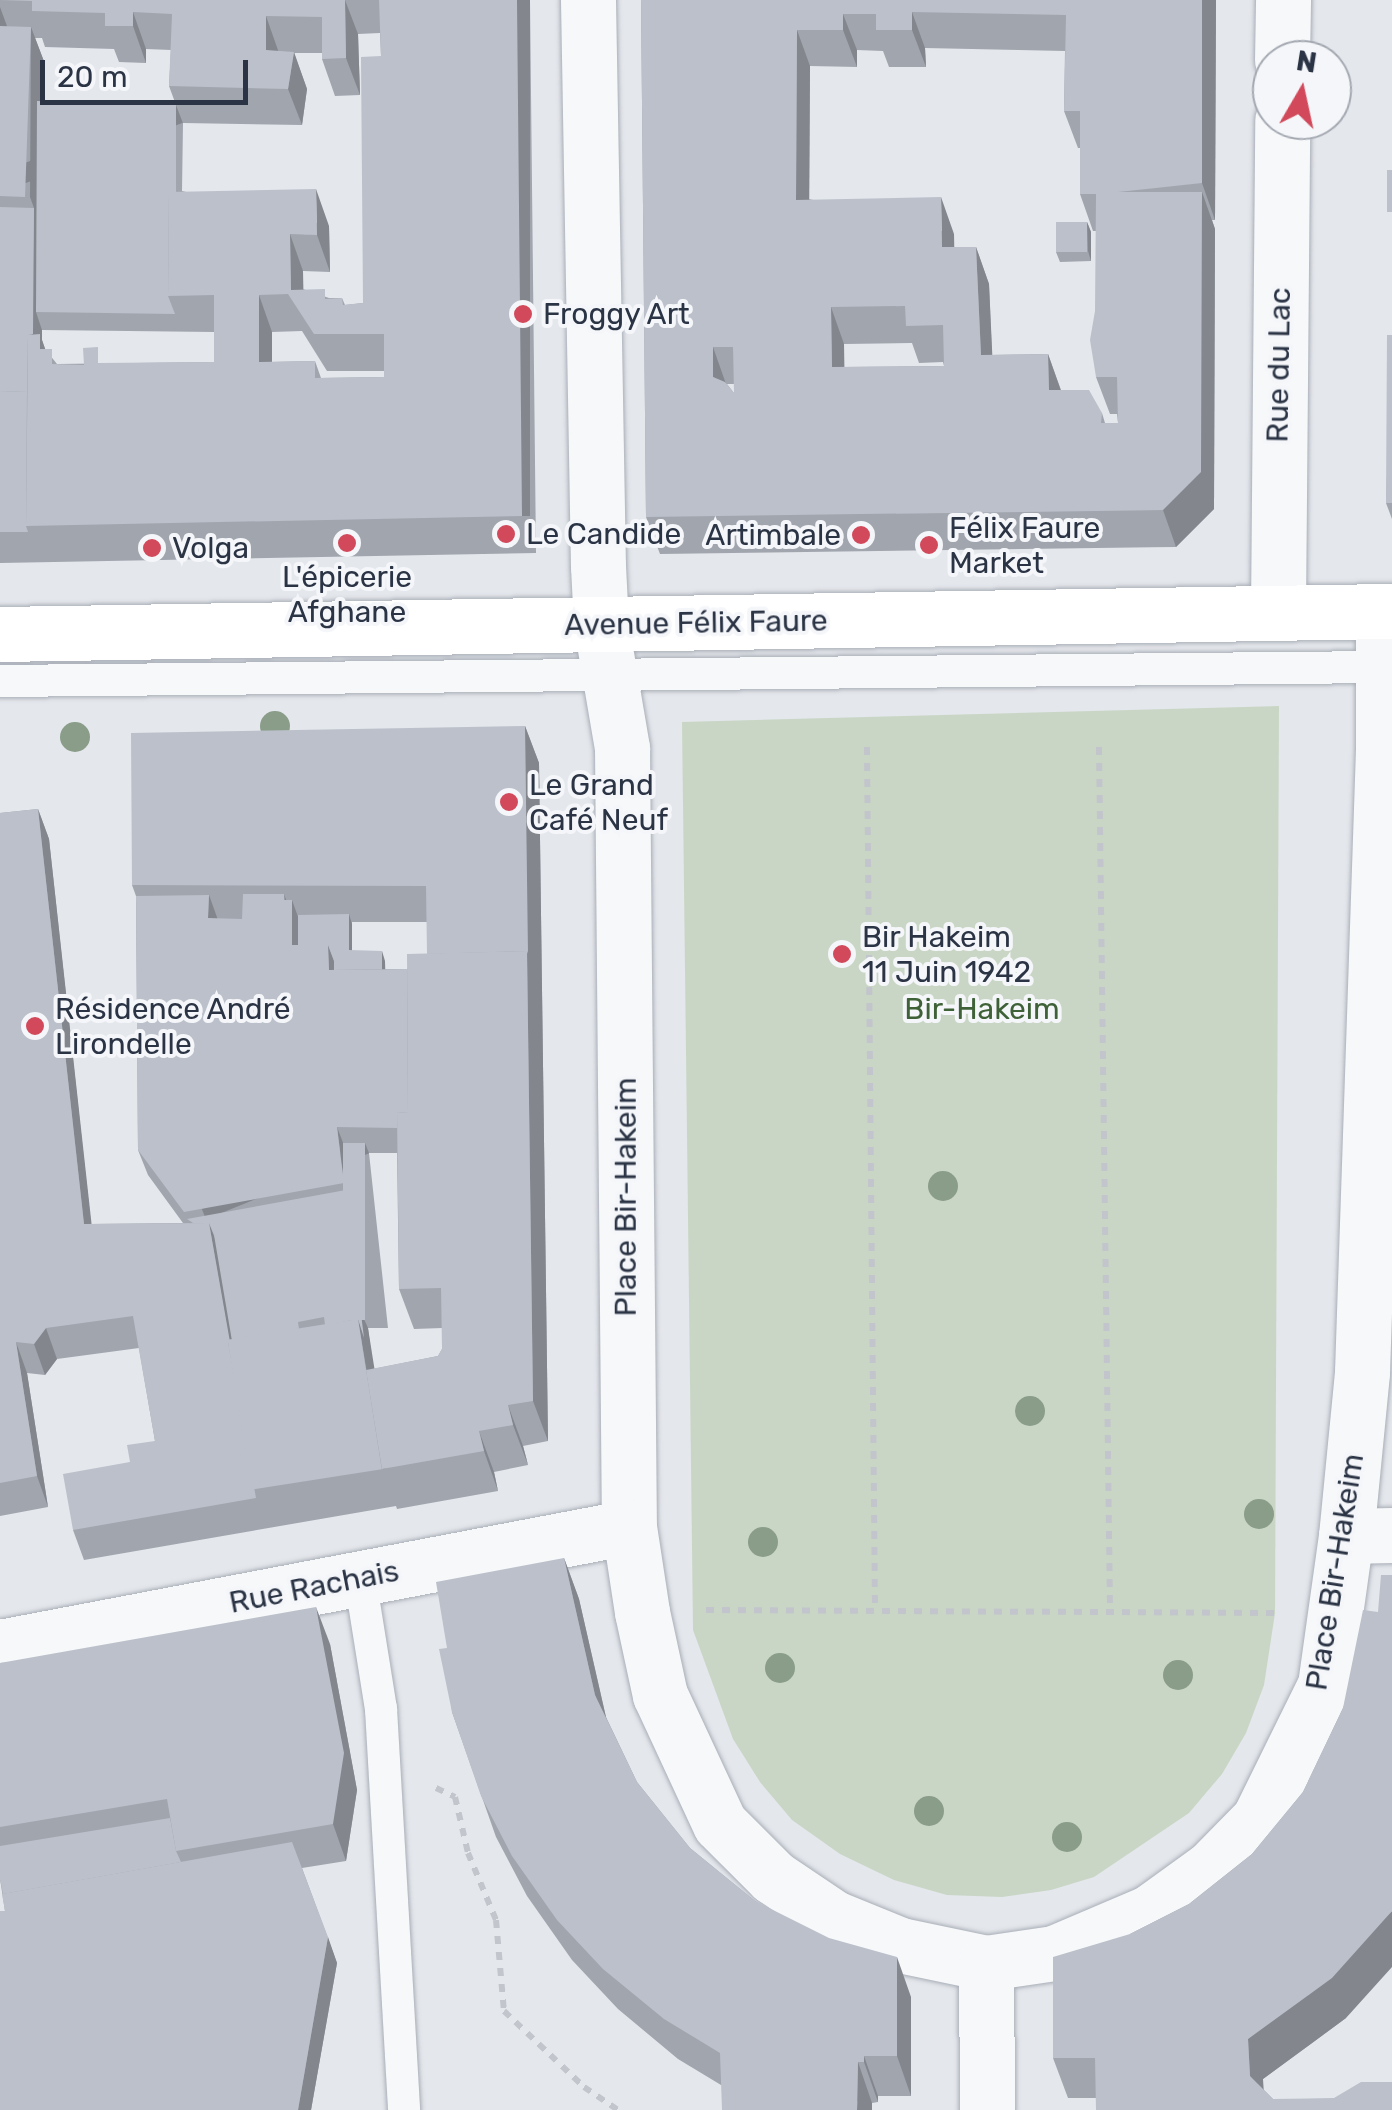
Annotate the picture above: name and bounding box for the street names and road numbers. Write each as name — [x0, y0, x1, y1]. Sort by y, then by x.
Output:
street label: Rue du Lac — [1260, 287, 1298, 443]
street label: Avenue Félix Faure — [564, 603, 828, 643]
street label: Place Bir-Hakeim — [608, 1077, 644, 1317]
street label: Place Bir-Hakeim — [1299, 1451, 1371, 1693]
street label: Rue Rachais — [226, 1553, 402, 1621]

